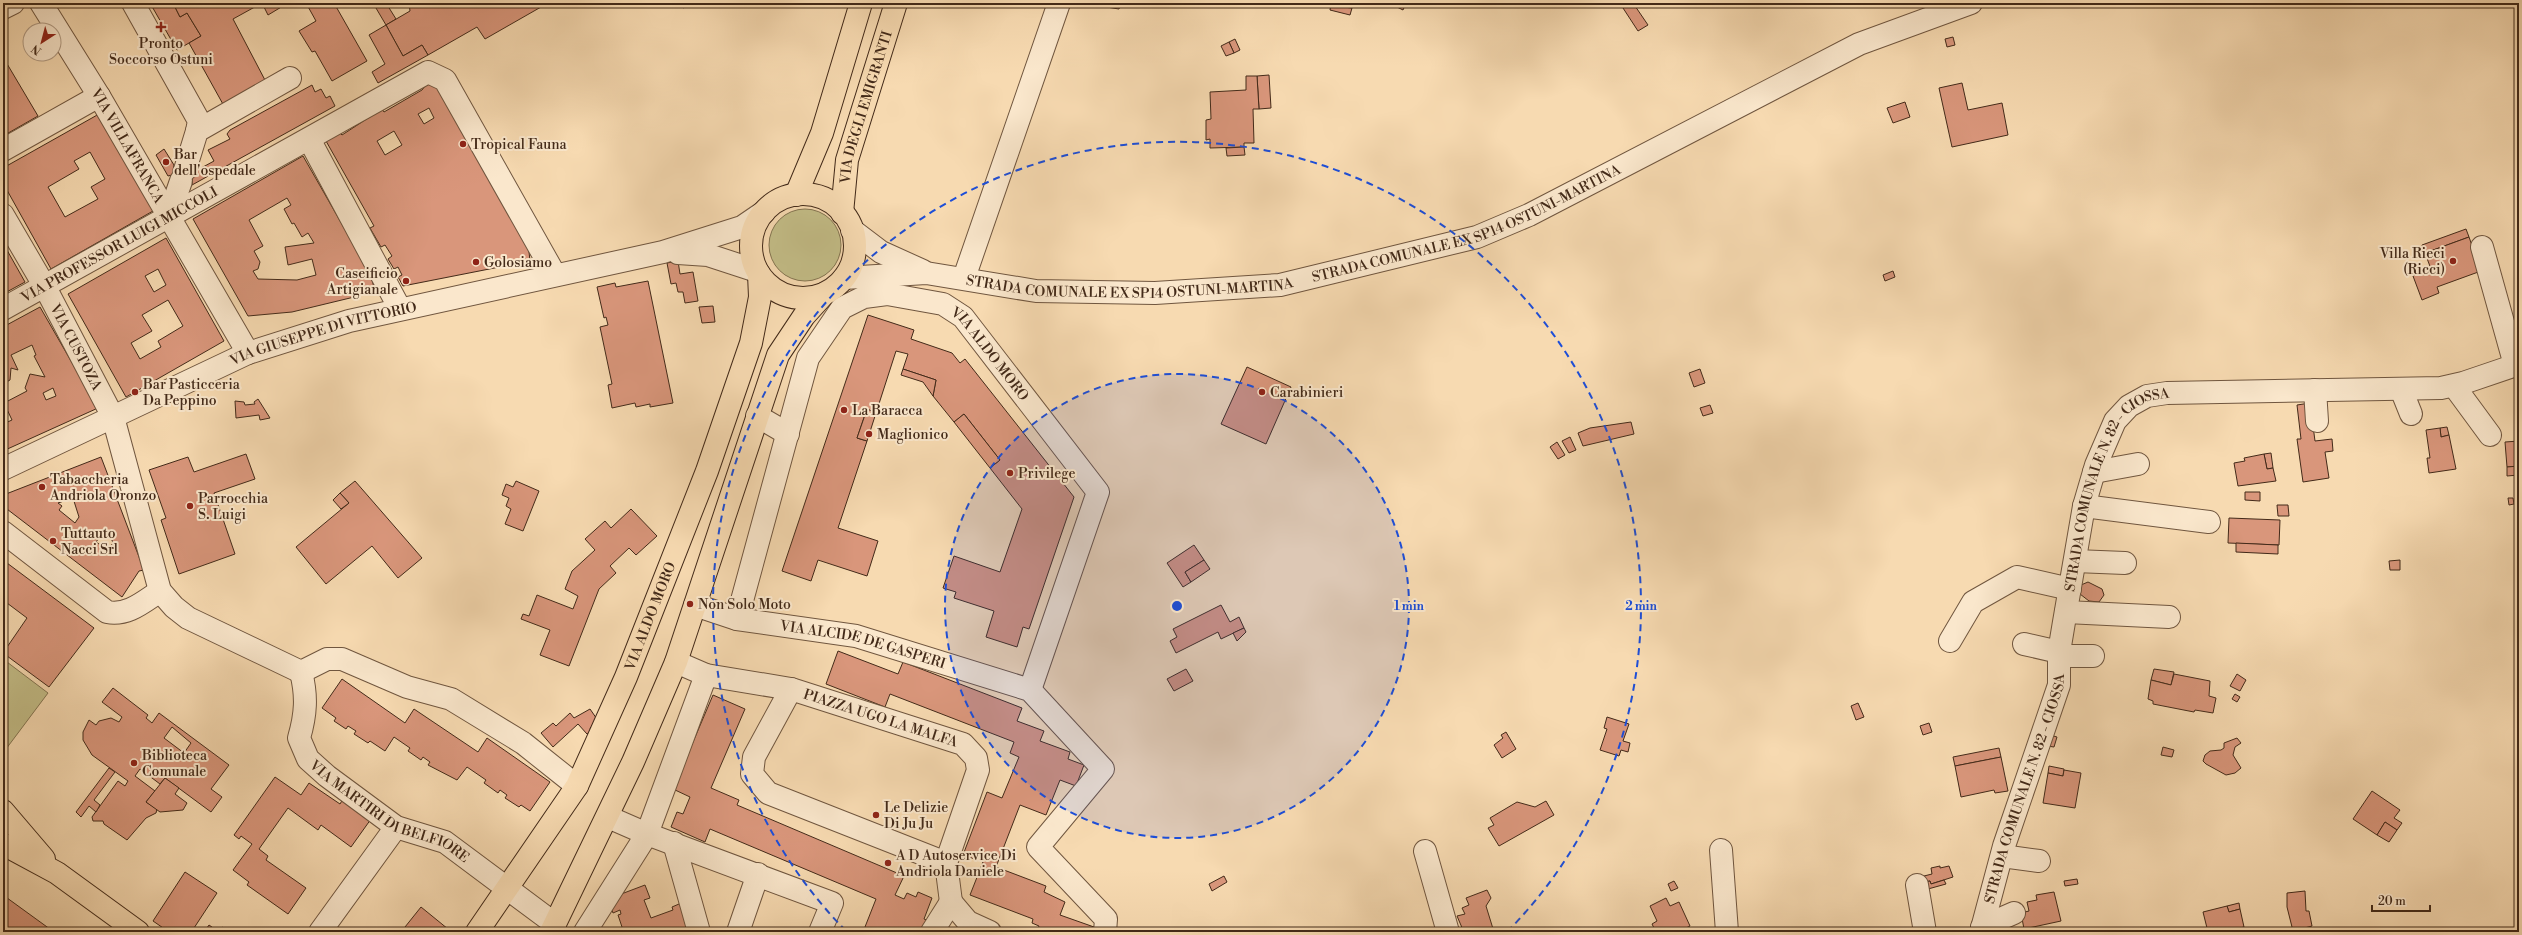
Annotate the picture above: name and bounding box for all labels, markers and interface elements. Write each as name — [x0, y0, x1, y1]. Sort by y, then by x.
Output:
marker: Pronto Soccorso Ostuni — [155, 21, 167, 33]
north arrow — [22, 22, 62, 62]
street label: VIA DEGLI EMIGRANTI — [837, 28, 897, 185]
place label: Pronto Soccorso Ostuni — [109, 35, 213, 69]
text: N — [29, 41, 44, 58]
street label: VIA VILLAFRANCA — [86, 85, 167, 207]
place label: Tropical Fauna — [471, 136, 568, 154]
marker: Tropical Fauna — [458, 139, 468, 149]
place label: Bar dell'ospedale — [173, 146, 256, 180]
marker: Bar dell'ospedale — [161, 157, 171, 167]
street label: STRADA COMUNALE EX SP14 OSTUNI-MARTINA — [1310, 161, 1624, 287]
street label: VIA PROFESSOR LUIGI MICCOLI — [17, 183, 222, 308]
place label: Villa Rieci (Ricci) — [2379, 245, 2445, 279]
place label: Golosiamo — [484, 254, 552, 272]
marker: Villa Rieci (Ricci) — [2448, 256, 2458, 266]
marker: Golosiamo — [471, 257, 481, 267]
place label: Caseificio Artigianale — [326, 265, 398, 299]
street label: STRADA COMUNALE EX SP14 OSTUNI-MARTINA — [965, 272, 1296, 303]
marker: Caseificio Artigianale — [401, 276, 411, 286]
street label: VIA GIUSEPPE DI VITTORIO — [226, 298, 419, 371]
street label: VIA CUSTOZA — [45, 300, 106, 394]
street label: VIA ALDO MORO — [947, 303, 1032, 405]
place label: Bar Pasticceria Da Peppino — [142, 376, 241, 410]
place label: Carabinieri — [1270, 384, 1344, 402]
street label: STRADA COMUNALE N. 82 - CIOSSA — [2061, 385, 2171, 593]
marker: Bar Pasticceria Da Peppino — [130, 387, 140, 397]
marker: Carabinieri — [1257, 387, 1267, 397]
place label: La Baracca — [852, 402, 923, 420]
marker: La Baracca — [839, 405, 849, 415]
place label: Maglionico — [877, 426, 948, 444]
marker: Maglionico — [864, 429, 874, 439]
place label: Privilege — [1018, 465, 1075, 483]
marker: Privilege — [1005, 468, 1015, 478]
place label: Tabaccheria Andriola Oronzo — [49, 471, 157, 505]
marker: Tabaccheria Andriola Oronzo — [37, 482, 47, 492]
place label: Parrocchia S. Luigi — [198, 490, 269, 524]
marker: Parrocchia S. Luigi — [185, 501, 195, 511]
place label: Tuttauto Nacci Srl — [61, 525, 118, 559]
marker: Tuttauto Nacci Srl — [48, 536, 58, 546]
street label: VIA ALDO MORO — [621, 559, 680, 674]
place label: Non Solo Moto — [698, 596, 791, 614]
marker: Non Solo Moto — [685, 599, 695, 609]
centre of rings — [1170, 599, 1184, 613]
text: 1 min — [1394, 599, 1425, 614]
text: 2 min — [1625, 599, 1657, 614]
street label: VIA ALCIDE DE GASPERI — [778, 617, 948, 673]
street label: STRADA COMUNALE N. 82 - CIOSSA — [1981, 674, 2069, 906]
street label: PIAZZA UGO LA MALFA — [801, 686, 960, 752]
place label: Biblioteca Comunale — [141, 747, 208, 781]
street label: VIA MARTIRI DI BELFIORE — [305, 756, 473, 867]
marker: Biblioteca Comunale — [129, 758, 139, 768]
place label: Le Delizie Di Ju Ju — [884, 799, 948, 833]
marker: Le Delizie Di Ju Ju — [871, 810, 881, 820]
place label: A D Autoservice Di Andriola Daniele — [895, 847, 1017, 881]
marker: A D Autoservice Di Andriola Daniele — [883, 858, 893, 868]
scale bar — [2372, 887, 2430, 913]
text: 20 m — [2378, 894, 2406, 909]

